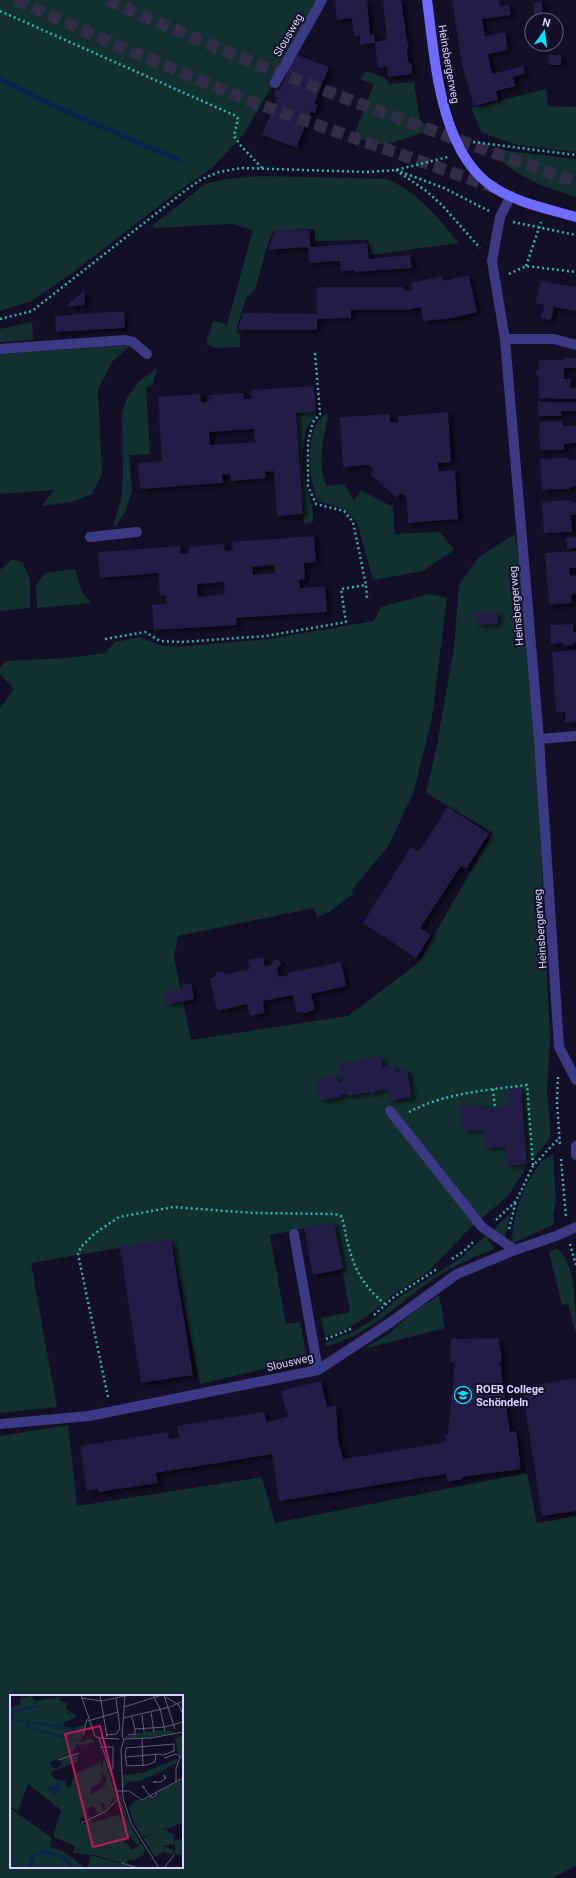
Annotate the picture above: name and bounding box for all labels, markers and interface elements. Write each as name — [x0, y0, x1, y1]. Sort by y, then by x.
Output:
street label: Slousweg — [271, 11, 306, 59]
north arrow — [524, 12, 564, 52]
text: N — [541, 16, 552, 30]
street label: Heinsbergerweg — [435, 24, 462, 105]
street label: Heinsbergerweg — [507, 566, 526, 646]
street label: Heinsbergerweg — [531, 889, 550, 969]
street label: Slousweg — [266, 1351, 315, 1374]
place label: ROER College Schöndeln — [476, 1383, 544, 1409]
school or university icon: ROER College Schöndeln — [453, 1385, 473, 1405]
inset map — [10, 1695, 183, 1868]

